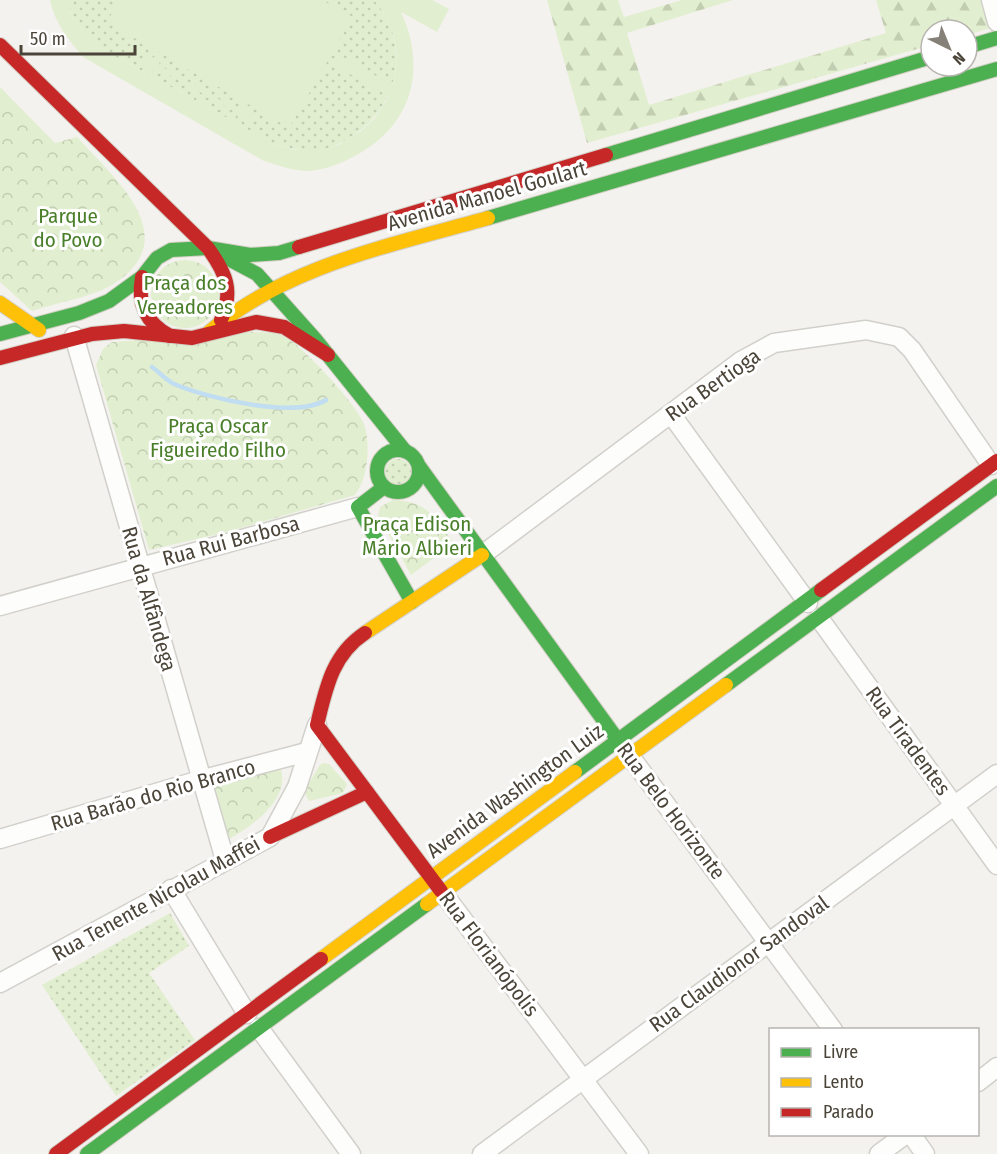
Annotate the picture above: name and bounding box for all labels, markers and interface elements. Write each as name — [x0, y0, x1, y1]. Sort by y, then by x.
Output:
scale bar — [21, 18, 135, 56]
north arrow — [919, 18, 979, 78]
text: 50 m — [30, 28, 66, 50]
text: N — [949, 48, 969, 69]
street label: Avenida Manoel Goulart — [385, 155, 590, 237]
park label: Parque do Povo — [34, 203, 102, 253]
park label: Praça dos Vereadores — [137, 270, 233, 320]
street label: Rua Bertioga — [661, 343, 765, 427]
park label: Praça Oscar Figueiredo Filho — [150, 413, 286, 463]
street label: Rua Rui Barbosa — [160, 510, 302, 572]
park label: Praça Edison Mário Albieri — [362, 511, 472, 561]
street label: Rua da Alfândega — [116, 524, 182, 674]
street label: Rua Tiradentes — [860, 681, 956, 801]
street label: Avenida Washington Luiz — [422, 718, 608, 864]
street label: Rua Belo Horizonte — [611, 737, 731, 885]
street label: Rua Barão do Rio Branco — [48, 753, 258, 837]
street label: Rua Tenente Nicolau Maffei — [47, 831, 265, 967]
street label: Rua Florianópolis — [433, 886, 545, 1022]
street label: Rua Claudionor Sandoval — [644, 890, 834, 1038]
legend — [769, 1028, 979, 1136]
text: Livre — [823, 1041, 858, 1063]
text: Lento — [823, 1071, 864, 1093]
text: Parado — [823, 1101, 874, 1123]

